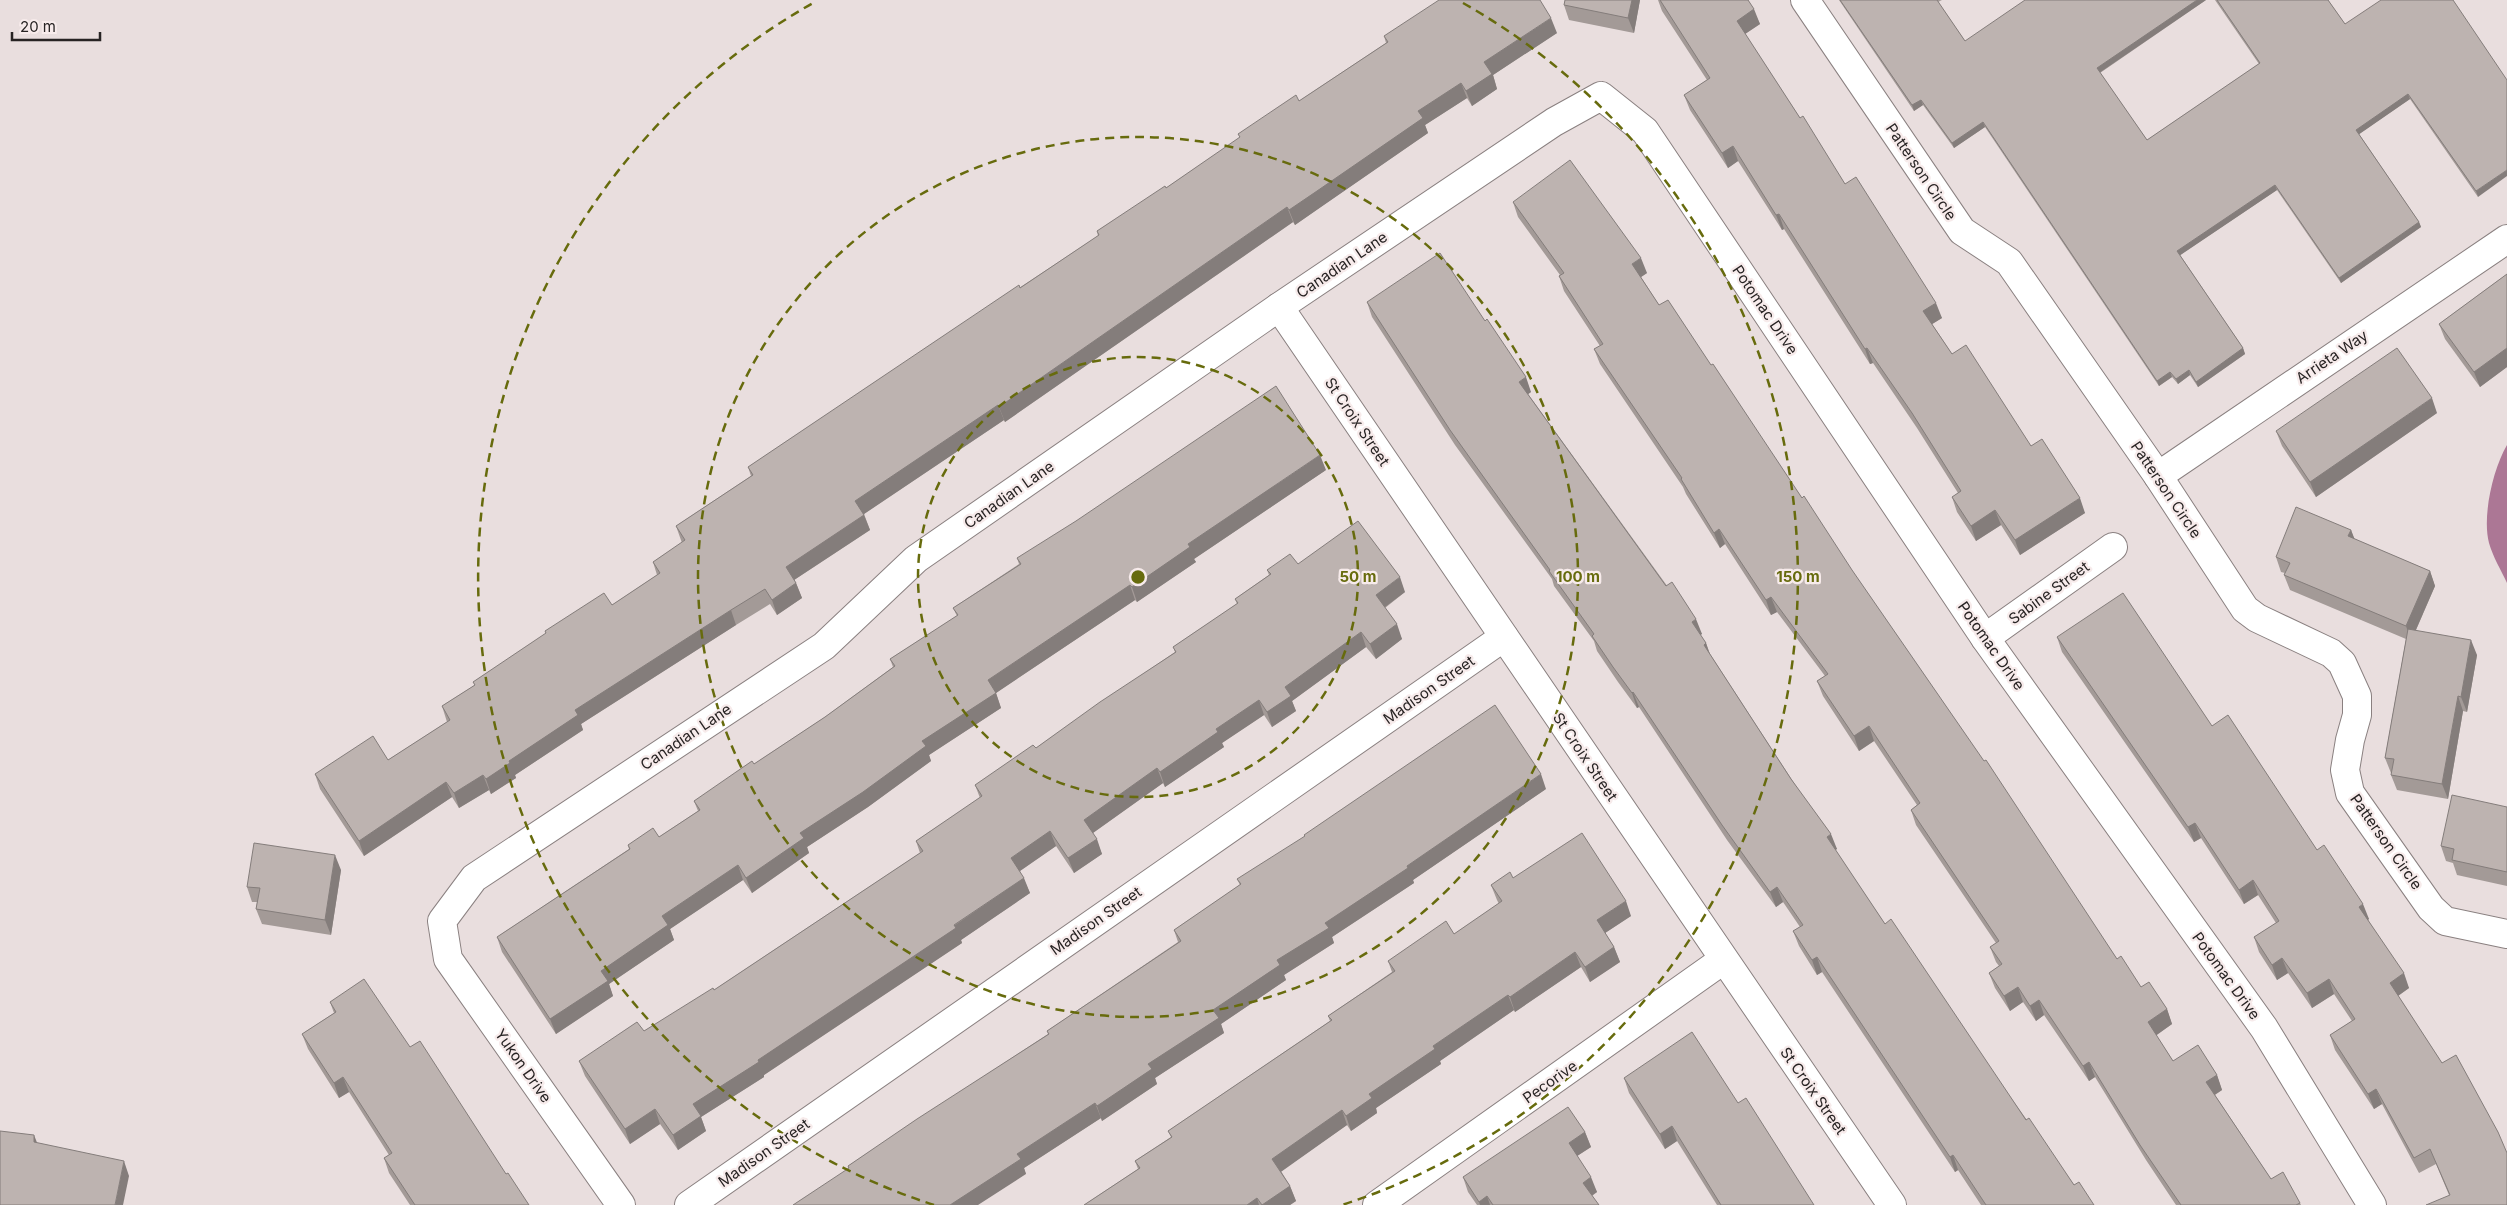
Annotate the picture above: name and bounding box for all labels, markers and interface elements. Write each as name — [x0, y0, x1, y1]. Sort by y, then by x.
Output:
scale bar — [12, 10, 100, 42]
text: 20 m — [20, 17, 56, 36]
street label: Patterson Circle — [1882, 120, 1961, 224]
street label: Canadian Lane — [1293, 227, 1391, 302]
street label: Potomac Drive — [1729, 261, 1802, 358]
street label: Arrieta Way — [2292, 325, 2372, 388]
street label: St Croix Street — [1321, 374, 1394, 470]
street label: Patterson Circle — [2127, 438, 2206, 542]
street label: Canadian Lane — [960, 457, 1057, 533]
street label: Sabine Street — [2005, 557, 2093, 628]
text: 50 m — [1340, 567, 1376, 586]
text: 100 m — [1556, 567, 1600, 586]
text: 150 m — [1776, 567, 1820, 586]
centre of rings — [1129, 568, 1147, 586]
street label: Potomac Drive — [1954, 598, 2029, 694]
street label: Madison Street — [1379, 651, 1478, 728]
street label: Canadian Lane — [637, 699, 735, 774]
street label: St Croix Street — [1549, 709, 1622, 805]
street label: Patterson Circle — [2346, 790, 2426, 893]
street label: Madison Street — [1046, 882, 1145, 959]
street label: Potomac Drive — [2188, 928, 2265, 1023]
street label: Yukon Drive — [491, 1025, 556, 1106]
street label: St Croix Street — [1776, 1043, 1851, 1138]
street label: Pecorive — [1519, 1056, 1581, 1107]
street label: Madison Street — [714, 1114, 813, 1191]

